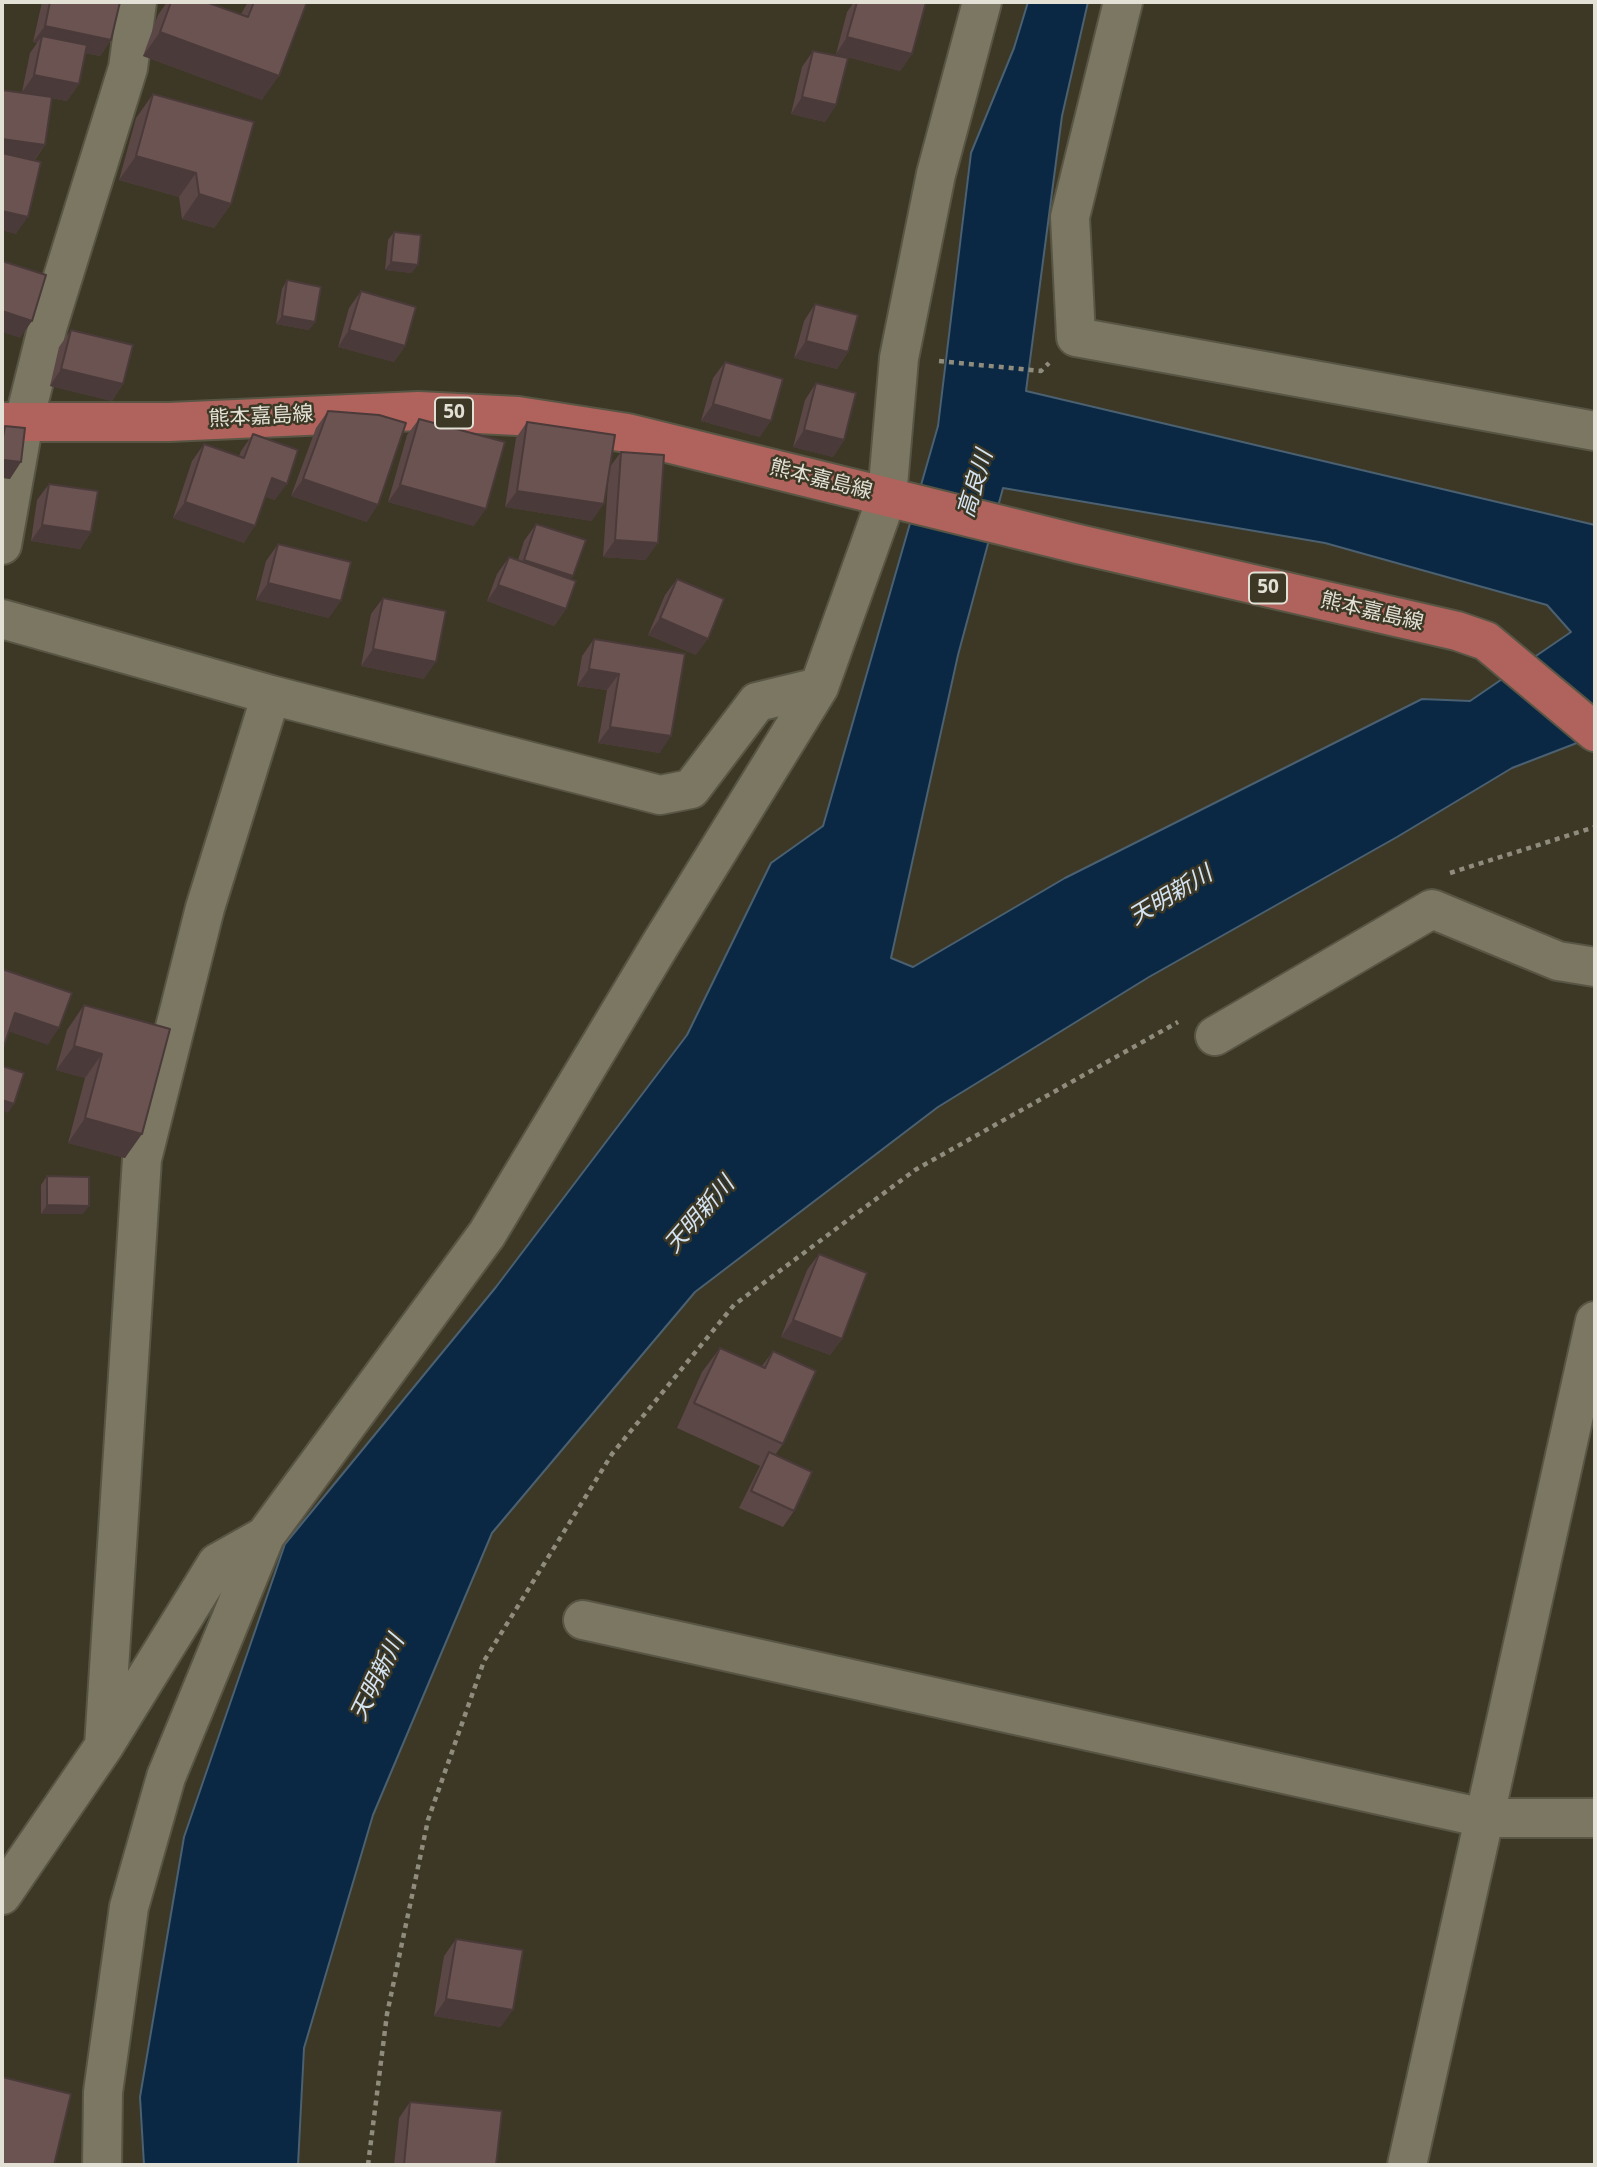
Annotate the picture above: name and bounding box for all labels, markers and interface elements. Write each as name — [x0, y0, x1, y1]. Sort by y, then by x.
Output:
road number: 50 — [435, 398, 473, 428]
street label: 熊本嘉島線 — [208, 402, 314, 432]
water label: 高良川 — [953, 447, 999, 521]
street label: 熊本嘉島線 — [767, 455, 875, 505]
road number: 50 — [1249, 572, 1287, 604]
street label: 熊本嘉島線 — [1318, 588, 1426, 636]
water label: 天明新川 — [1124, 860, 1218, 932]
water label: 天明新川 — [659, 1171, 741, 1259]
water label: 天明新川 — [345, 1631, 411, 1725]

